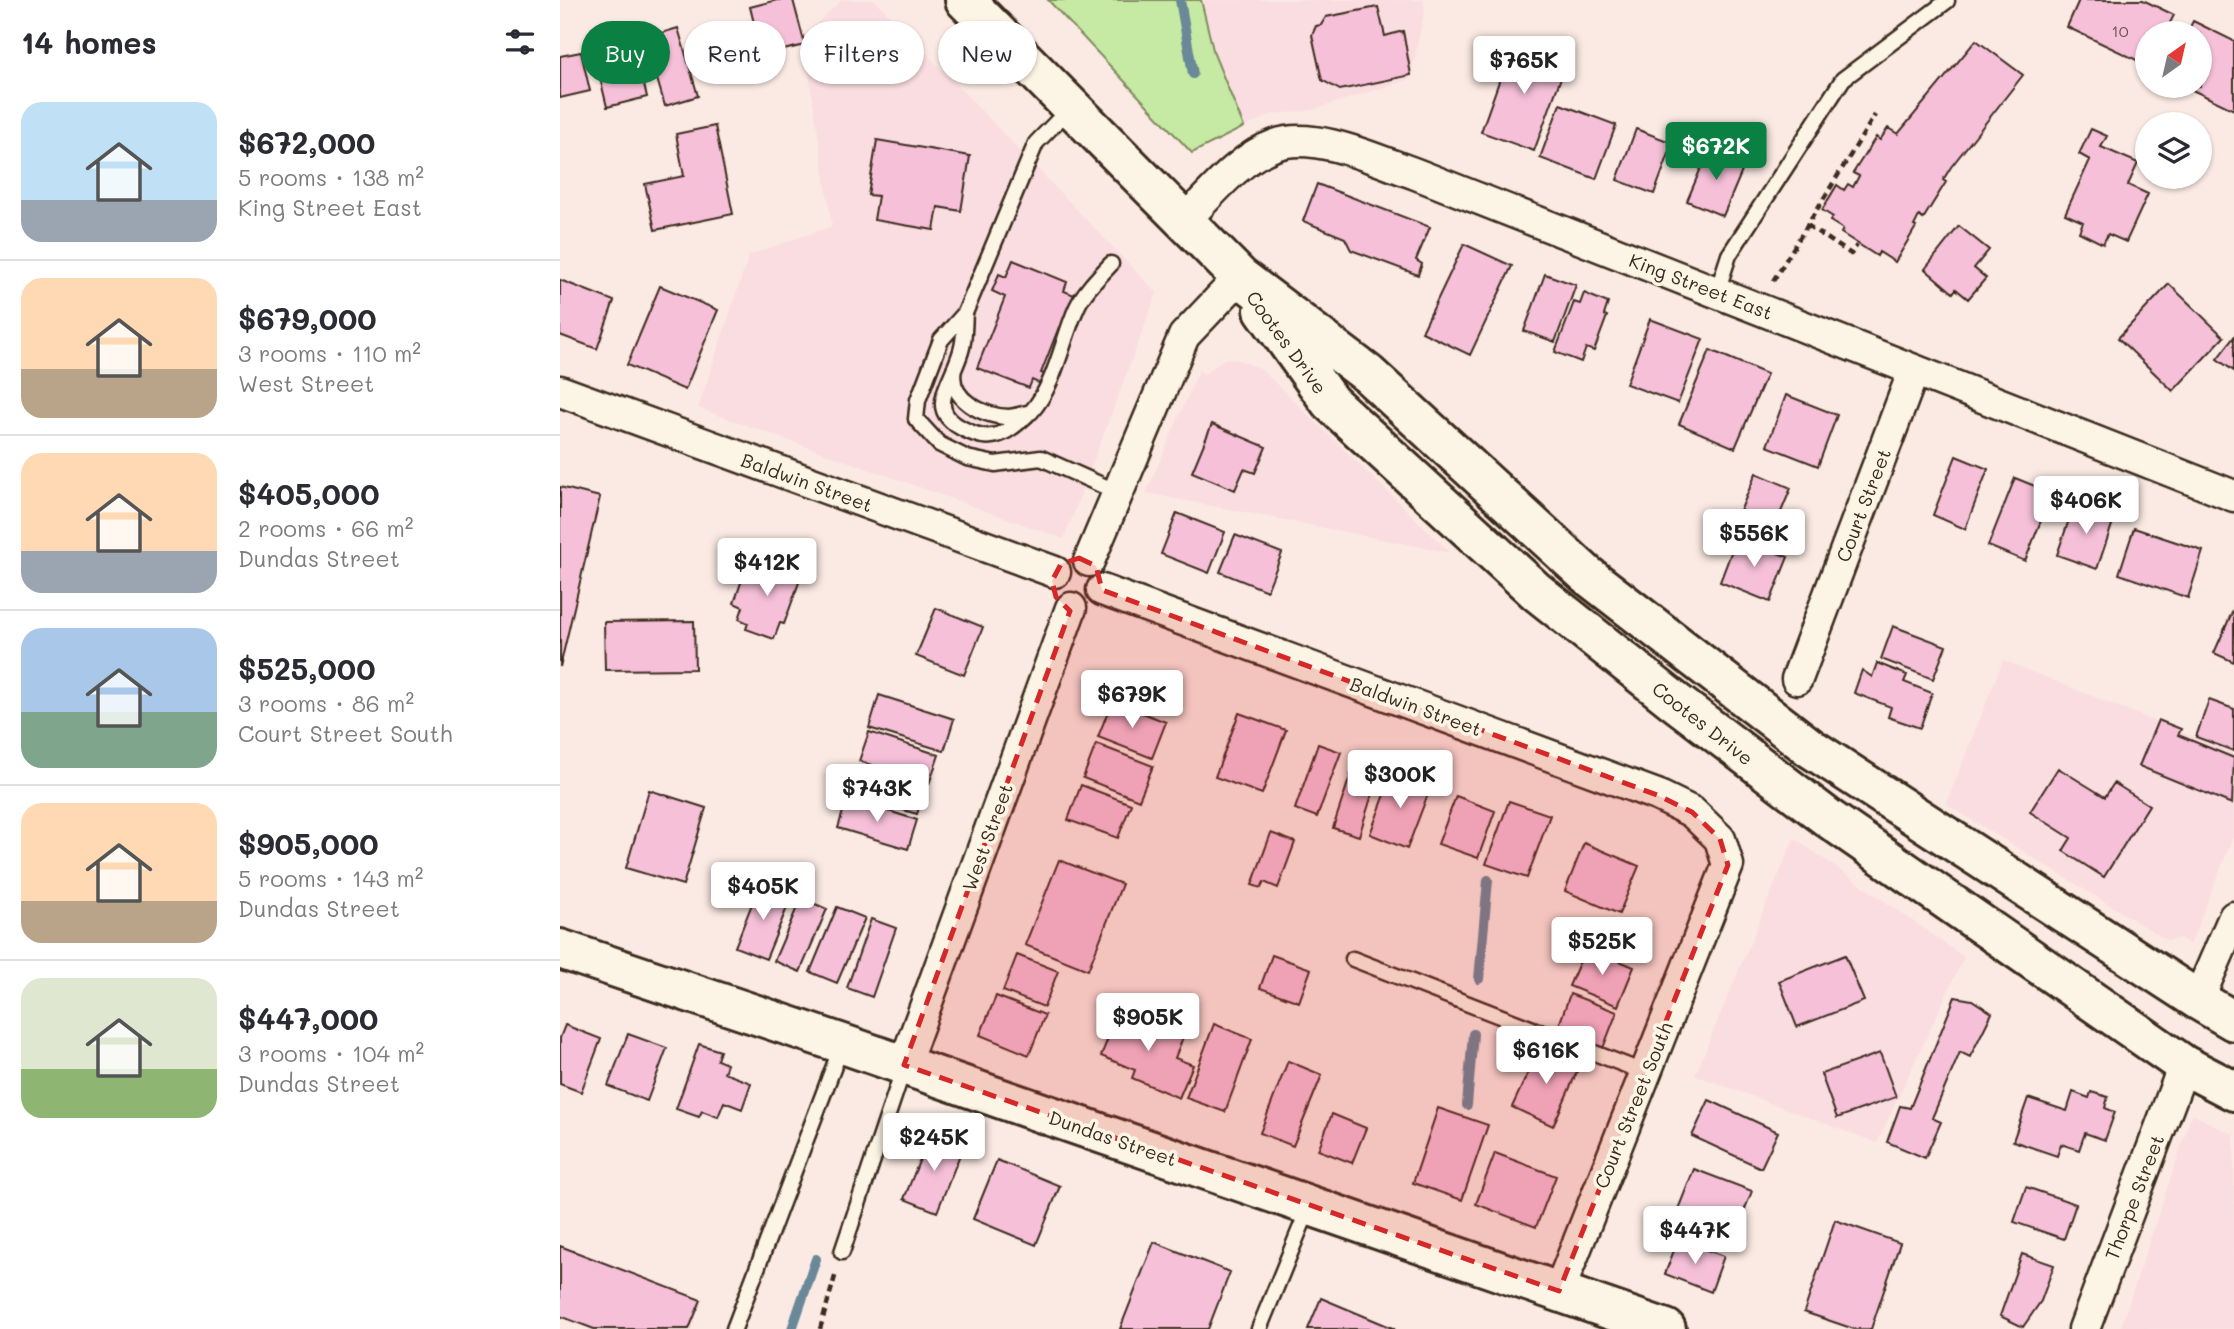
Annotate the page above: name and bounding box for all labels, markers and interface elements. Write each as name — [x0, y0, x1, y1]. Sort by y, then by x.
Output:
house number: 10 — [2111, 20, 2129, 41]
chip: Buy — [581, 21, 670, 84]
chip: Rent — [684, 21, 786, 84]
chip: Filters — [800, 21, 924, 84]
chip: New — [938, 21, 1037, 84]
north arrow — [2135, 21, 2212, 98]
map controls — [2135, 21, 2212, 189]
text: 14 homes — [21, 22, 157, 62]
icon: filters — [501, 23, 539, 61]
pin: $765K — [1475, 36, 1573, 96]
text: $765K — [1489, 44, 1559, 74]
button: layers — [2135, 112, 2212, 189]
text: $672,000 — [238, 122, 375, 162]
pin: $672K — [1667, 122, 1765, 182]
icon: home — [77, 130, 161, 214]
text: $672K — [1682, 130, 1750, 160]
text: 5 rooms · 138 m² — [238, 162, 424, 192]
text: King Street East — [238, 192, 422, 222]
street label: King Street East — [1626, 247, 1776, 325]
street label: Cootes Drive — [1241, 285, 1333, 399]
text: $679,000 — [238, 298, 377, 338]
icon: home — [77, 306, 161, 390]
text: 3 rooms · 110 m² — [238, 338, 421, 368]
text: West Street — [238, 368, 374, 398]
street label: Court Street — [1830, 445, 1896, 565]
street label: Baldwin Street — [738, 447, 876, 517]
text: $405,000 — [238, 473, 379, 513]
pin: $406K — [2037, 476, 2135, 536]
icon: home — [77, 481, 161, 565]
text: $406K — [2050, 484, 2122, 514]
pin: $556K — [1705, 510, 1803, 569]
text: 2 rooms · 66 m² — [238, 513, 413, 543]
text: $556K — [1719, 517, 1789, 547]
pin: $412K — [718, 538, 816, 598]
text: Dundas Street — [238, 543, 400, 573]
text: $412K — [734, 546, 800, 576]
text: $525,000 — [238, 648, 375, 688]
icon: home — [77, 656, 161, 740]
pin: $679K — [1083, 670, 1181, 730]
street label: Baldwin Street — [1347, 671, 1485, 741]
street label: Cootes Drive — [1647, 676, 1759, 770]
text: $679K — [1097, 678, 1167, 708]
text: 3 rooms · 86 m² — [238, 688, 414, 718]
text: Court Street South — [238, 718, 453, 748]
pin: $300K — [1351, 750, 1449, 810]
text: $300K — [1364, 758, 1436, 788]
pin: $743K — [828, 764, 926, 824]
text: $743K — [842, 772, 912, 802]
street label: West Street — [956, 780, 1018, 894]
text: $905,000 — [238, 823, 378, 863]
icon: home — [77, 831, 161, 915]
pin: $405K — [714, 862, 812, 922]
text: 5 rooms · 143 m² — [238, 863, 424, 893]
text: $405K — [727, 870, 799, 900]
text: Dundas Street — [238, 893, 400, 923]
pin: $525K — [1553, 918, 1651, 977]
text: $525K — [1567, 925, 1637, 955]
pin: $905K — [1099, 993, 1197, 1053]
text: $447,000 — [238, 998, 378, 1038]
text: $905K — [1112, 1001, 1184, 1031]
icon: home — [77, 1006, 161, 1090]
street label: Court Street South — [1588, 1018, 1678, 1192]
pin: $616K — [1497, 1026, 1595, 1086]
text: $616K — [1512, 1034, 1580, 1064]
text: 3 rooms · 104 m² — [238, 1038, 424, 1068]
text: Dundas Street — [238, 1068, 400, 1098]
street label: Dundas Street — [1046, 1104, 1180, 1172]
pin: $245K — [885, 1114, 983, 1173]
text: $245K — [899, 1121, 969, 1151]
street label: Thorpe Street — [2099, 1131, 2169, 1263]
pin: $447K — [1646, 1206, 1744, 1266]
text: $447K — [1659, 1214, 1731, 1244]

